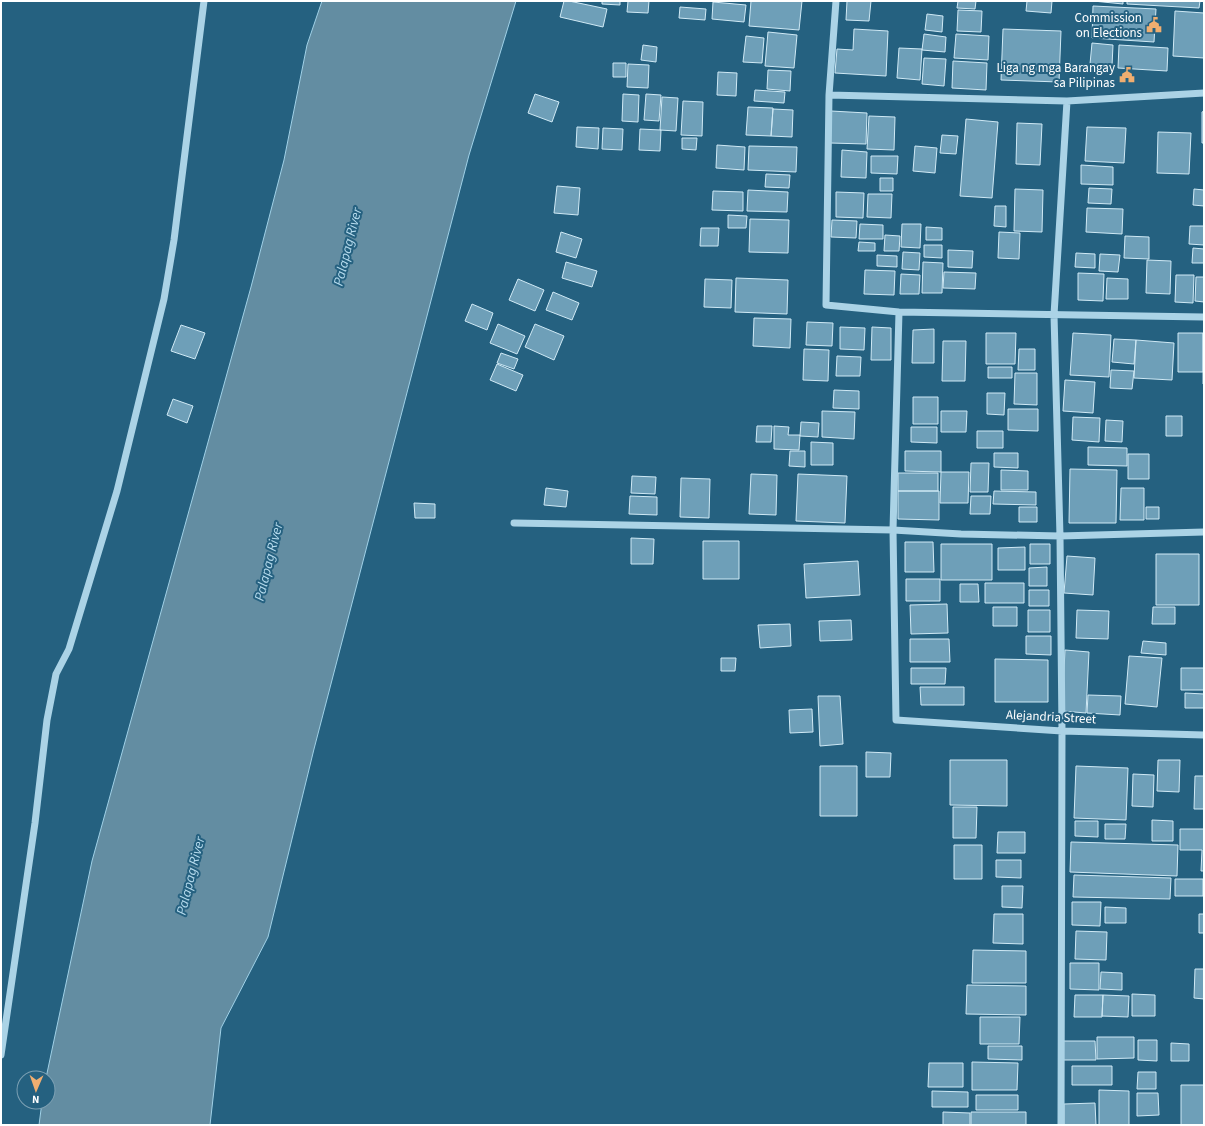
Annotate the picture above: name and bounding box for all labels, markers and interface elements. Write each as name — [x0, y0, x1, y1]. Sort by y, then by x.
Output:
place label: Commission on Elections — [1075, 9, 1143, 42]
public building icon: Commission on Elections — [1145, 16, 1163, 34]
place label: Liga ng mga Barangay sa Pilipinas — [996, 59, 1116, 92]
public building icon: Liga ng mga Barangay sa Pilipinas — [1118, 66, 1136, 84]
water label: Palapag River — [329, 205, 368, 288]
water label: Palapag River — [250, 520, 289, 603]
street label: Alejandria Street — [1005, 706, 1097, 728]
water label: Palapag River — [172, 834, 211, 917]
north arrow — [16, 1070, 56, 1110]
text: N — [32, 1092, 40, 1107]

